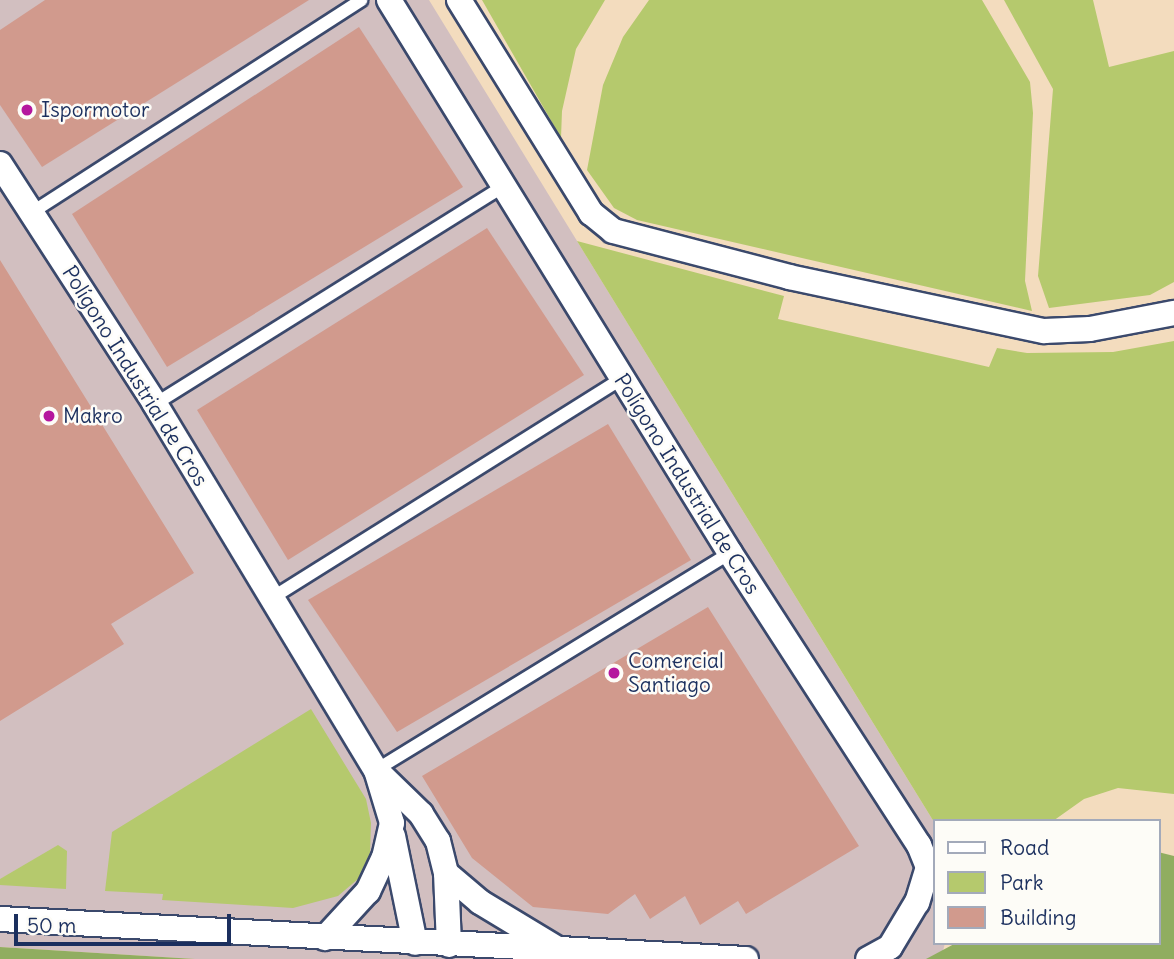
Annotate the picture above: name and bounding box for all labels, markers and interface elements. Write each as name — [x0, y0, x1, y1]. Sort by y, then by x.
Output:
place label: Ispormotor — [41, 97, 150, 123]
marker: Ispormotor — [19, 102, 35, 118]
street label: Polígono Industrial de Cros — [57, 261, 213, 491]
street label: Polígono Industrial de Cros — [609, 369, 765, 599]
place label: Makro — [63, 403, 123, 429]
marker: Makro — [41, 408, 57, 424]
place label: Comercial Santiago — [628, 648, 724, 698]
marker: Comercial Santiago — [606, 665, 622, 681]
legend — [932, 819, 1160, 945]
text: Road — [1000, 834, 1049, 861]
text: Park — [1000, 869, 1043, 896]
scale bar — [18, 900, 234, 944]
text: Building — [1000, 904, 1076, 931]
text: 50 m — [27, 912, 76, 939]

